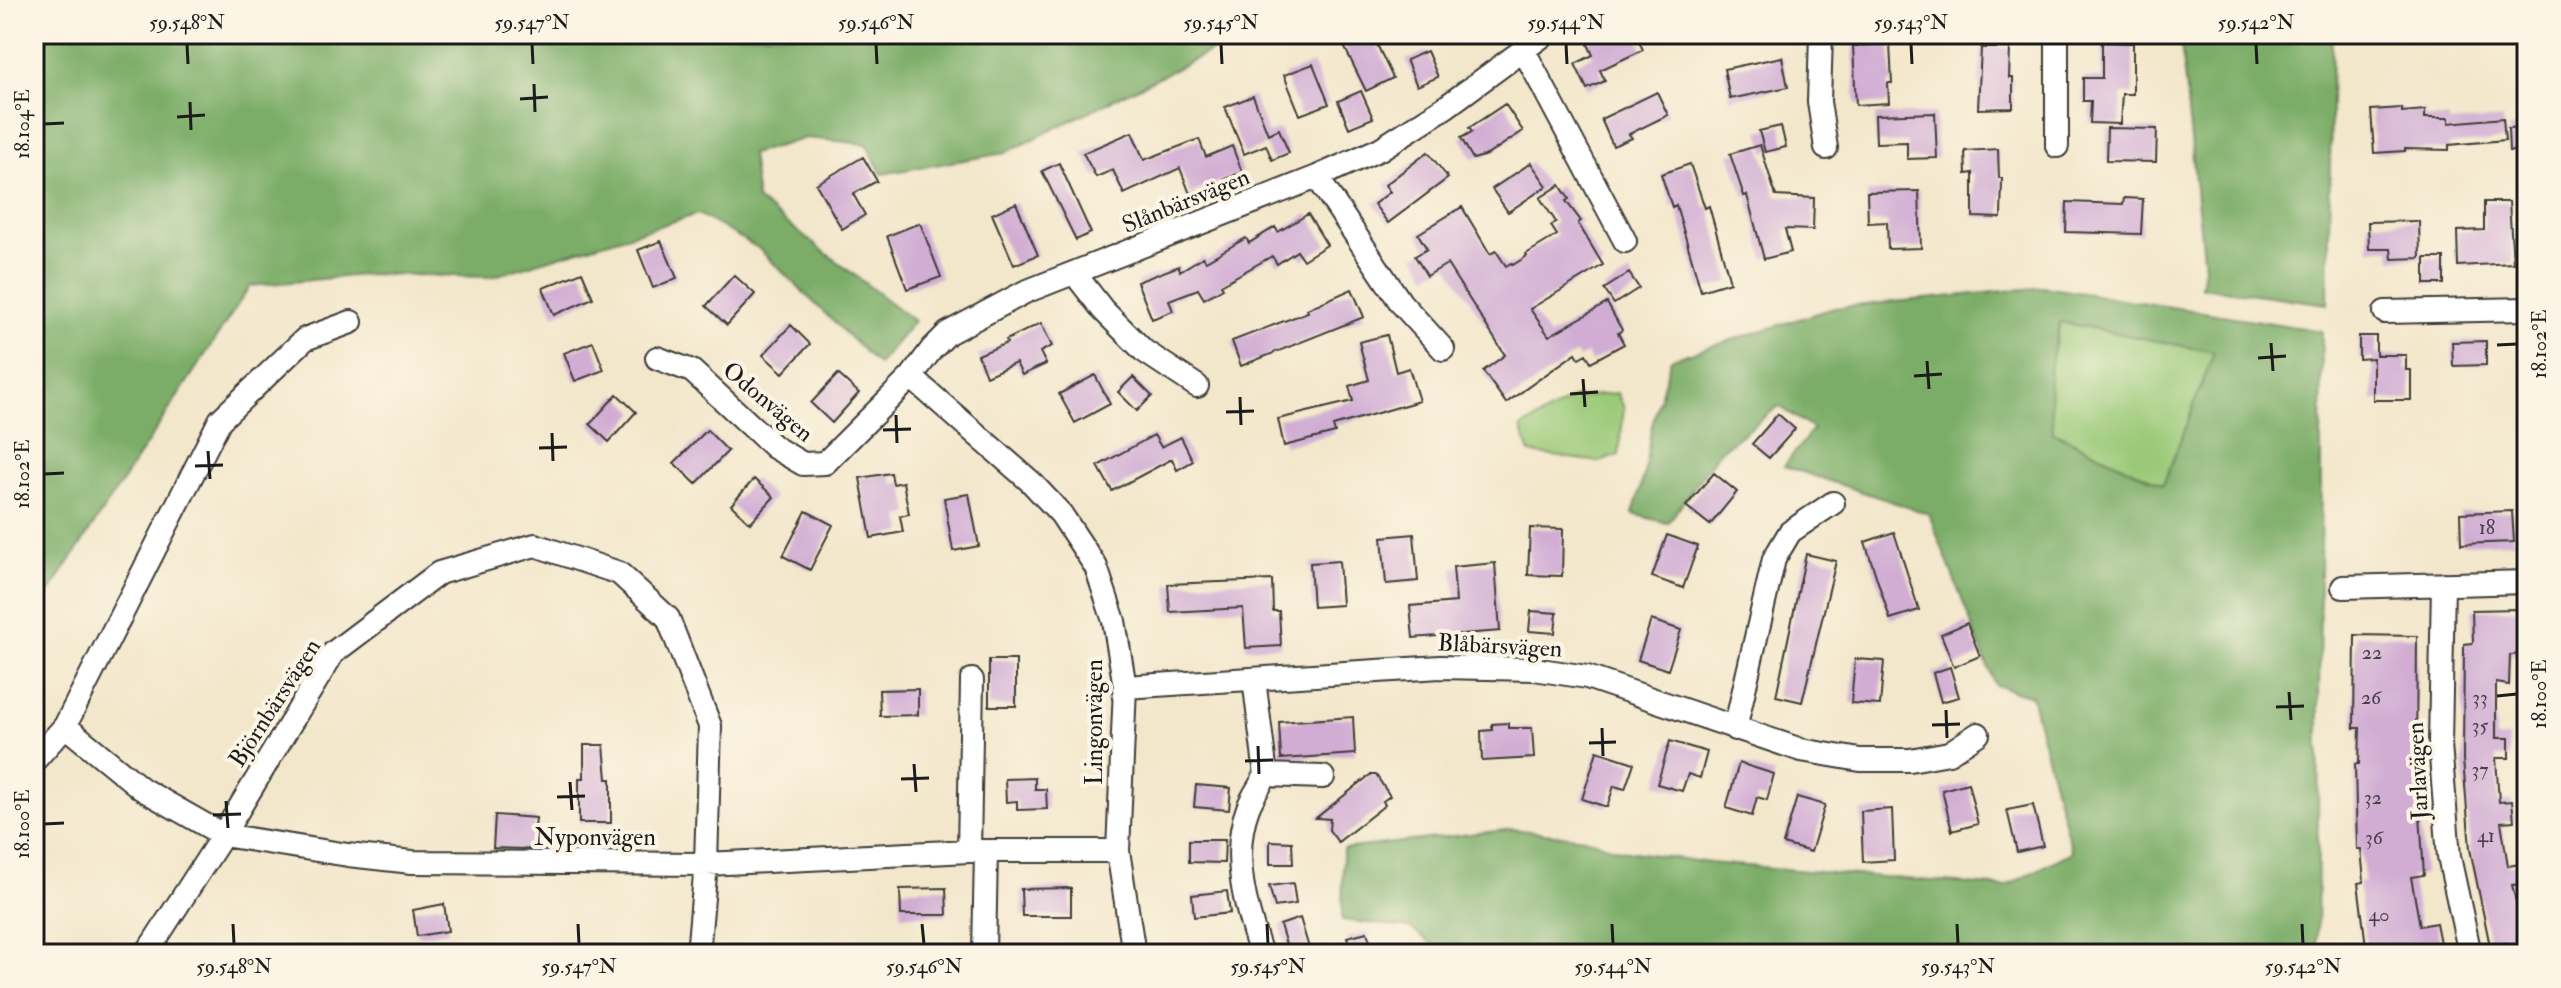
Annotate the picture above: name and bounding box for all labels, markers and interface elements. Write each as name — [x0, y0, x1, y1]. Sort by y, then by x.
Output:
text: 59.548°N — [149, 10, 225, 35]
text: 59.547°N — [494, 10, 570, 35]
text: 59.546°N — [838, 10, 914, 35]
text: 59.545°N — [1183, 10, 1259, 35]
text: 59.544°N — [1527, 10, 1605, 35]
text: 59.543°N — [1874, 10, 1948, 35]
text: 59.542°N — [2218, 10, 2294, 35]
text: 18.104°E — [10, 89, 35, 159]
street label: Slånbärsvägen — [1118, 161, 1254, 241]
text: 18.102°E — [2527, 309, 2552, 379]
street label: Odonvägen — [716, 355, 820, 449]
text: 18.102°E — [10, 439, 35, 509]
house number: 18 — [2479, 515, 2495, 540]
street label: Blåbärsvägen — [1437, 627, 1563, 665]
street label: Björnbärsvägen — [222, 633, 328, 773]
house number: 22 — [2362, 640, 2382, 665]
street label: Lingonvägen — [1079, 659, 1110, 785]
text: 18.100°E — [2527, 659, 2552, 729]
house number: 26 — [2361, 685, 2382, 710]
house number: 33 — [2472, 685, 2488, 710]
house number: 35 — [2472, 713, 2488, 738]
street label: Jarlavägen — [2400, 721, 2436, 822]
house number: 37 — [2472, 757, 2488, 782]
house number: 32 — [2364, 785, 2382, 810]
text: 18.100°E — [10, 789, 35, 859]
street label: Nyponvägen — [534, 822, 656, 853]
house number: 41 — [2477, 823, 2495, 848]
house number: 36 — [2365, 825, 2384, 850]
house number: 40 — [2368, 902, 2390, 927]
text: 59.548°N — [196, 954, 272, 979]
text: 59.547°N — [541, 954, 617, 979]
text: 59.546°N — [886, 954, 962, 979]
text: 59.545°N — [1230, 954, 1306, 979]
text: 59.544°N — [1574, 954, 1652, 979]
text: 59.543°N — [1921, 954, 1995, 979]
text: 59.542°N — [2265, 954, 2341, 979]

